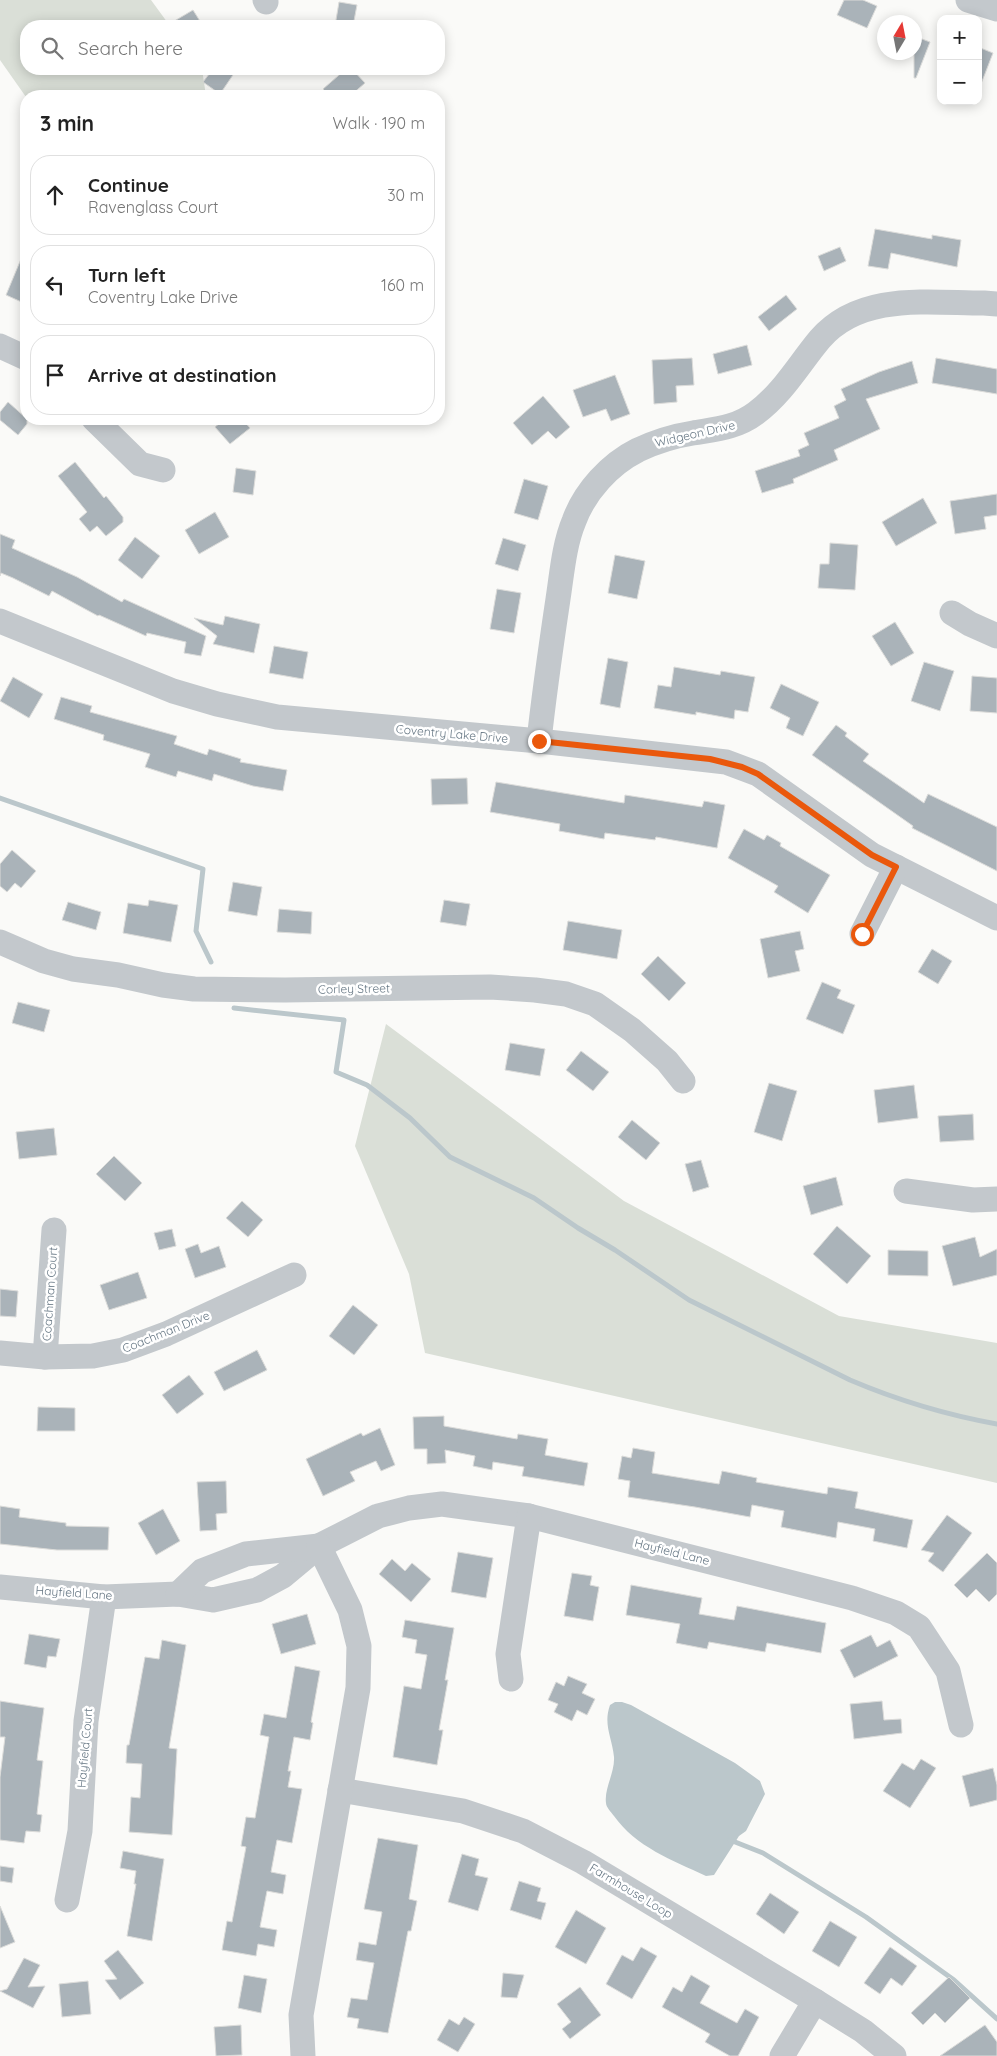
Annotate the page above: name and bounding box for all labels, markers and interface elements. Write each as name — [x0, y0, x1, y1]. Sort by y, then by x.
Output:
north arrow — [877, 15, 922, 60]
map controls — [937, 15, 982, 105]
button: + — [937, 15, 982, 60]
search box — [20, 20, 445, 75]
icon: search — [38, 34, 66, 62]
text: Search here — [78, 36, 183, 60]
button: − — [937, 60, 982, 105]
text: 3 min — [40, 110, 94, 136]
text: Walk · 190 m — [333, 113, 425, 133]
text: Continue — [88, 173, 169, 197]
icon: ahead — [41, 181, 69, 209]
text: 30 m — [387, 185, 424, 205]
text: Ravenglass Court — [88, 197, 219, 217]
text: Turn left — [88, 263, 166, 287]
icon: left — [41, 271, 69, 299]
text: 160 m — [381, 275, 424, 295]
text: Coventry Lake Drive — [88, 287, 238, 307]
icon: arrive — [41, 361, 69, 389]
text: Arrive at destination — [88, 363, 277, 387]
street label: Widgeon Drive — [653, 417, 737, 450]
street label: Coventry Lake Drive — [395, 721, 509, 746]
route end — [528, 730, 551, 753]
route start — [851, 923, 874, 946]
street label: Corley Street — [318, 980, 390, 997]
street label: Coachman Court — [39, 1246, 60, 1342]
street label: Coachman Drive — [120, 1307, 212, 1356]
street label: Hayfield Lane — [633, 1535, 711, 1568]
street label: Hayfield Lane — [35, 1582, 113, 1603]
street label: Hayfield Court — [74, 1707, 95, 1789]
street label: Farmhouse Loop — [587, 1860, 675, 1921]

